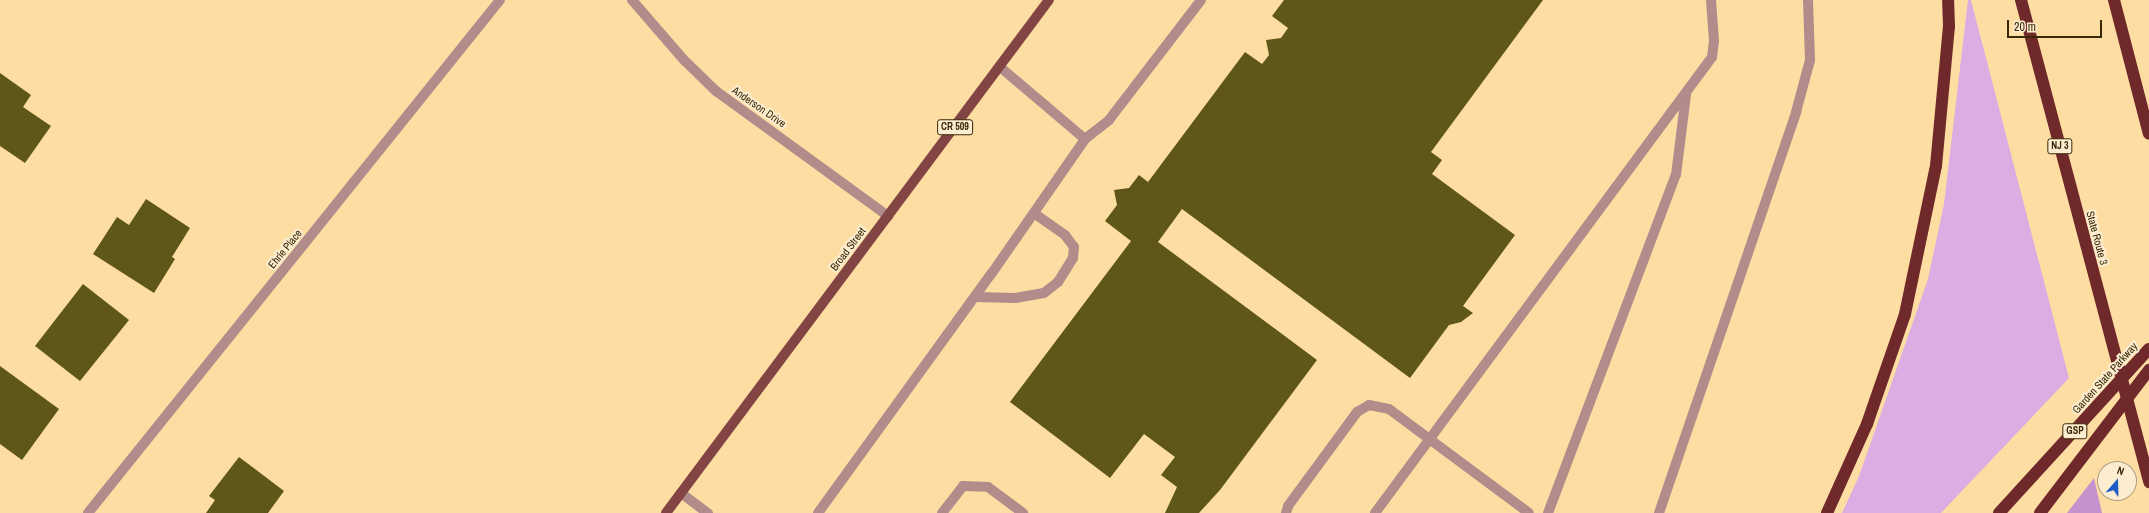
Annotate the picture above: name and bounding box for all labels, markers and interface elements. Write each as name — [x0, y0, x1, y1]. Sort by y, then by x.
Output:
scale bar — [2009, 12, 2104, 38]
text: 20 m — [2014, 19, 2036, 35]
street label: Anderson Drive — [730, 84, 788, 130]
road number: CR 509 — [937, 119, 973, 135]
road number: NJ 3 — [2047, 138, 2073, 154]
street label: State Route 3 — [2083, 210, 2111, 266]
street label: Broad Street — [827, 225, 869, 273]
street label: Ehrle Place — [265, 227, 305, 271]
street label: Garden State Parkway — [2070, 340, 2140, 416]
road number: GSP — [2062, 423, 2088, 439]
north arrow — [2097, 461, 2137, 501]
text: N — [2115, 463, 2126, 478]

